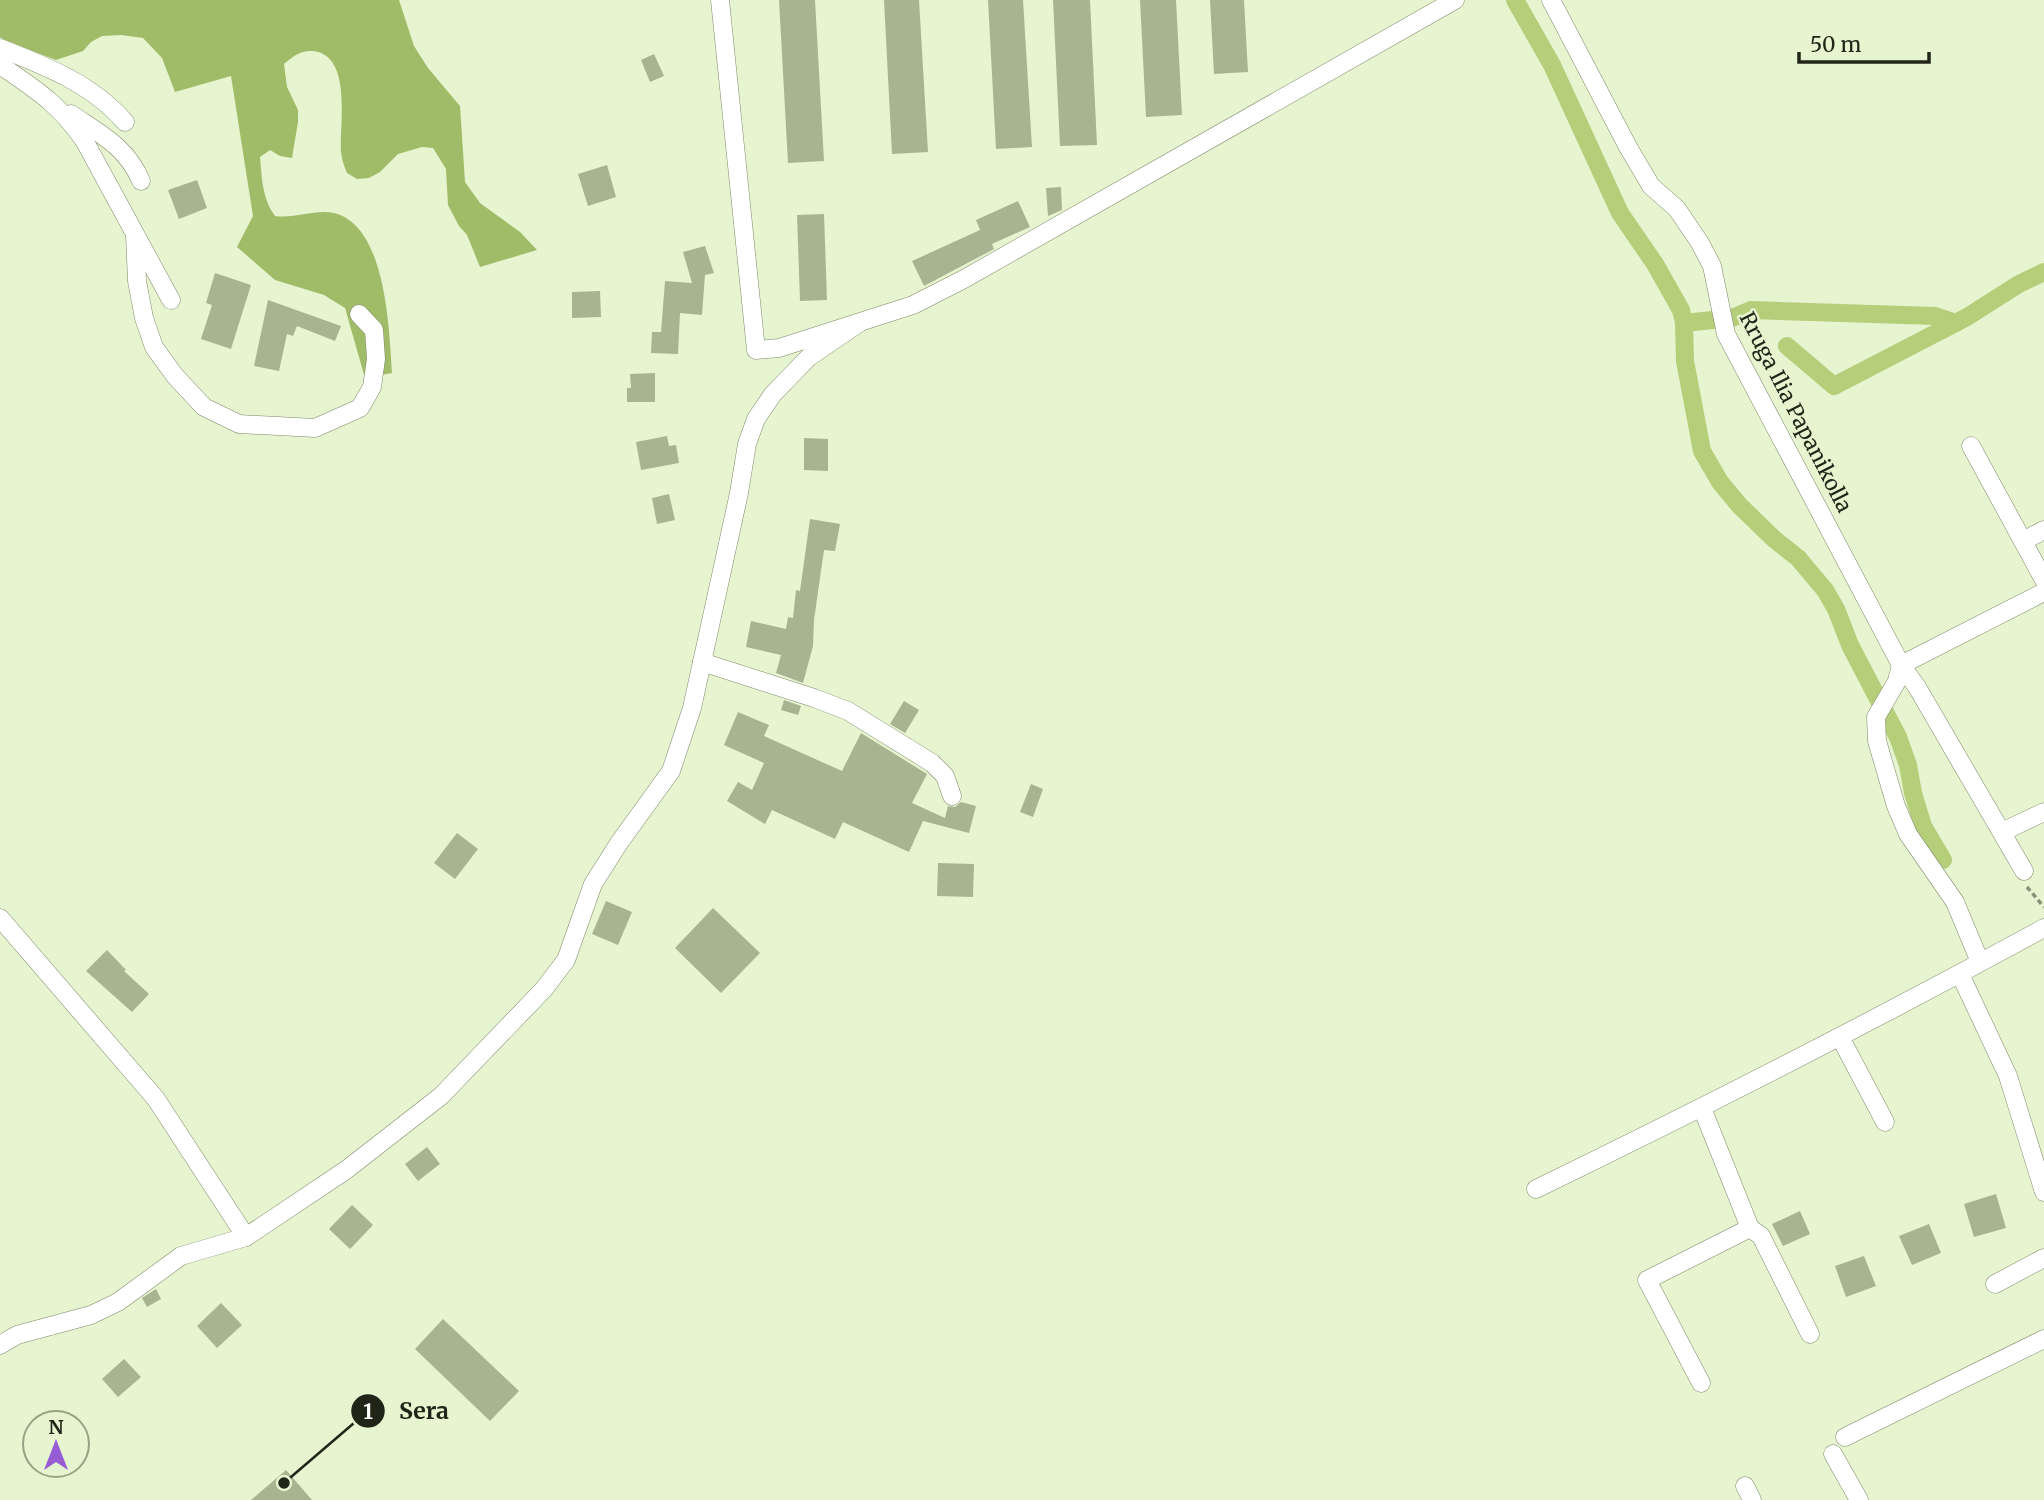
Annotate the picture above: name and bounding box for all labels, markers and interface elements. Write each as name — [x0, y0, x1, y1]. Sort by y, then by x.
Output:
scale bar — [1799, 21, 1928, 65]
text: 50 m — [1810, 31, 1861, 58]
street label: Rruga Ilia Papanikolla — [1734, 307, 1858, 517]
callout: Sera — [350, 1389, 463, 1433]
text: Sera — [399, 1396, 449, 1425]
text: 1 — [363, 1398, 373, 1425]
north arrow — [21, 1409, 91, 1479]
text: N — [48, 1415, 64, 1439]

